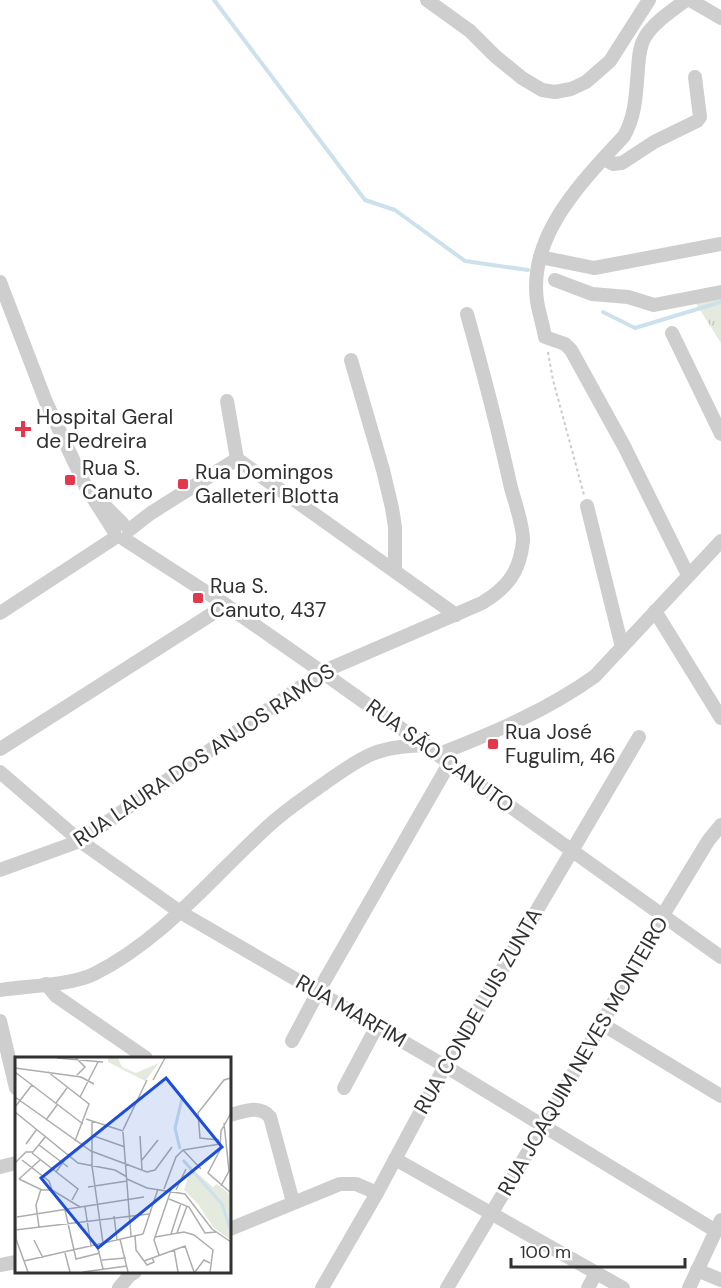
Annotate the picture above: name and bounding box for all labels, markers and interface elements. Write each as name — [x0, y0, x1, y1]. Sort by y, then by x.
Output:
place label: Hospital Geral de Pedreira — [36, 403, 173, 455]
marker: Hospital Geral de Pedreira — [14, 420, 32, 438]
place label: Rua S. Canuto — [82, 454, 153, 506]
place label: Rua Domingos Galleteri Blotta — [195, 458, 339, 510]
marker: Rua S. Canuto — [63, 473, 77, 487]
marker: Rua Domingos Galleteri Blotta — [176, 477, 190, 491]
place label: Rua S. Canuto, 437 — [210, 572, 326, 624]
marker: Rua S. Canuto, 437 — [191, 591, 205, 605]
street label: RUA LAURA DOS ANJOS RAMOS — [68, 657, 340, 853]
street label: RUA SÃO CANUTO — [360, 693, 520, 819]
place label: Rua José Fugulim, 46 — [505, 718, 616, 770]
marker: Rua José Fugulim, 46 — [486, 737, 500, 751]
street label: RUA CONDE LUIS ZUNTA — [408, 903, 549, 1119]
street label: RUA JOAQUIM NEVES MONTEIRO — [491, 911, 675, 1201]
street label: RUA MARFIM — [291, 968, 411, 1054]
inset map — [15, 1057, 231, 1273]
scale bar — [511, 1231, 685, 1269]
text: 100 m — [520, 1240, 571, 1264]

